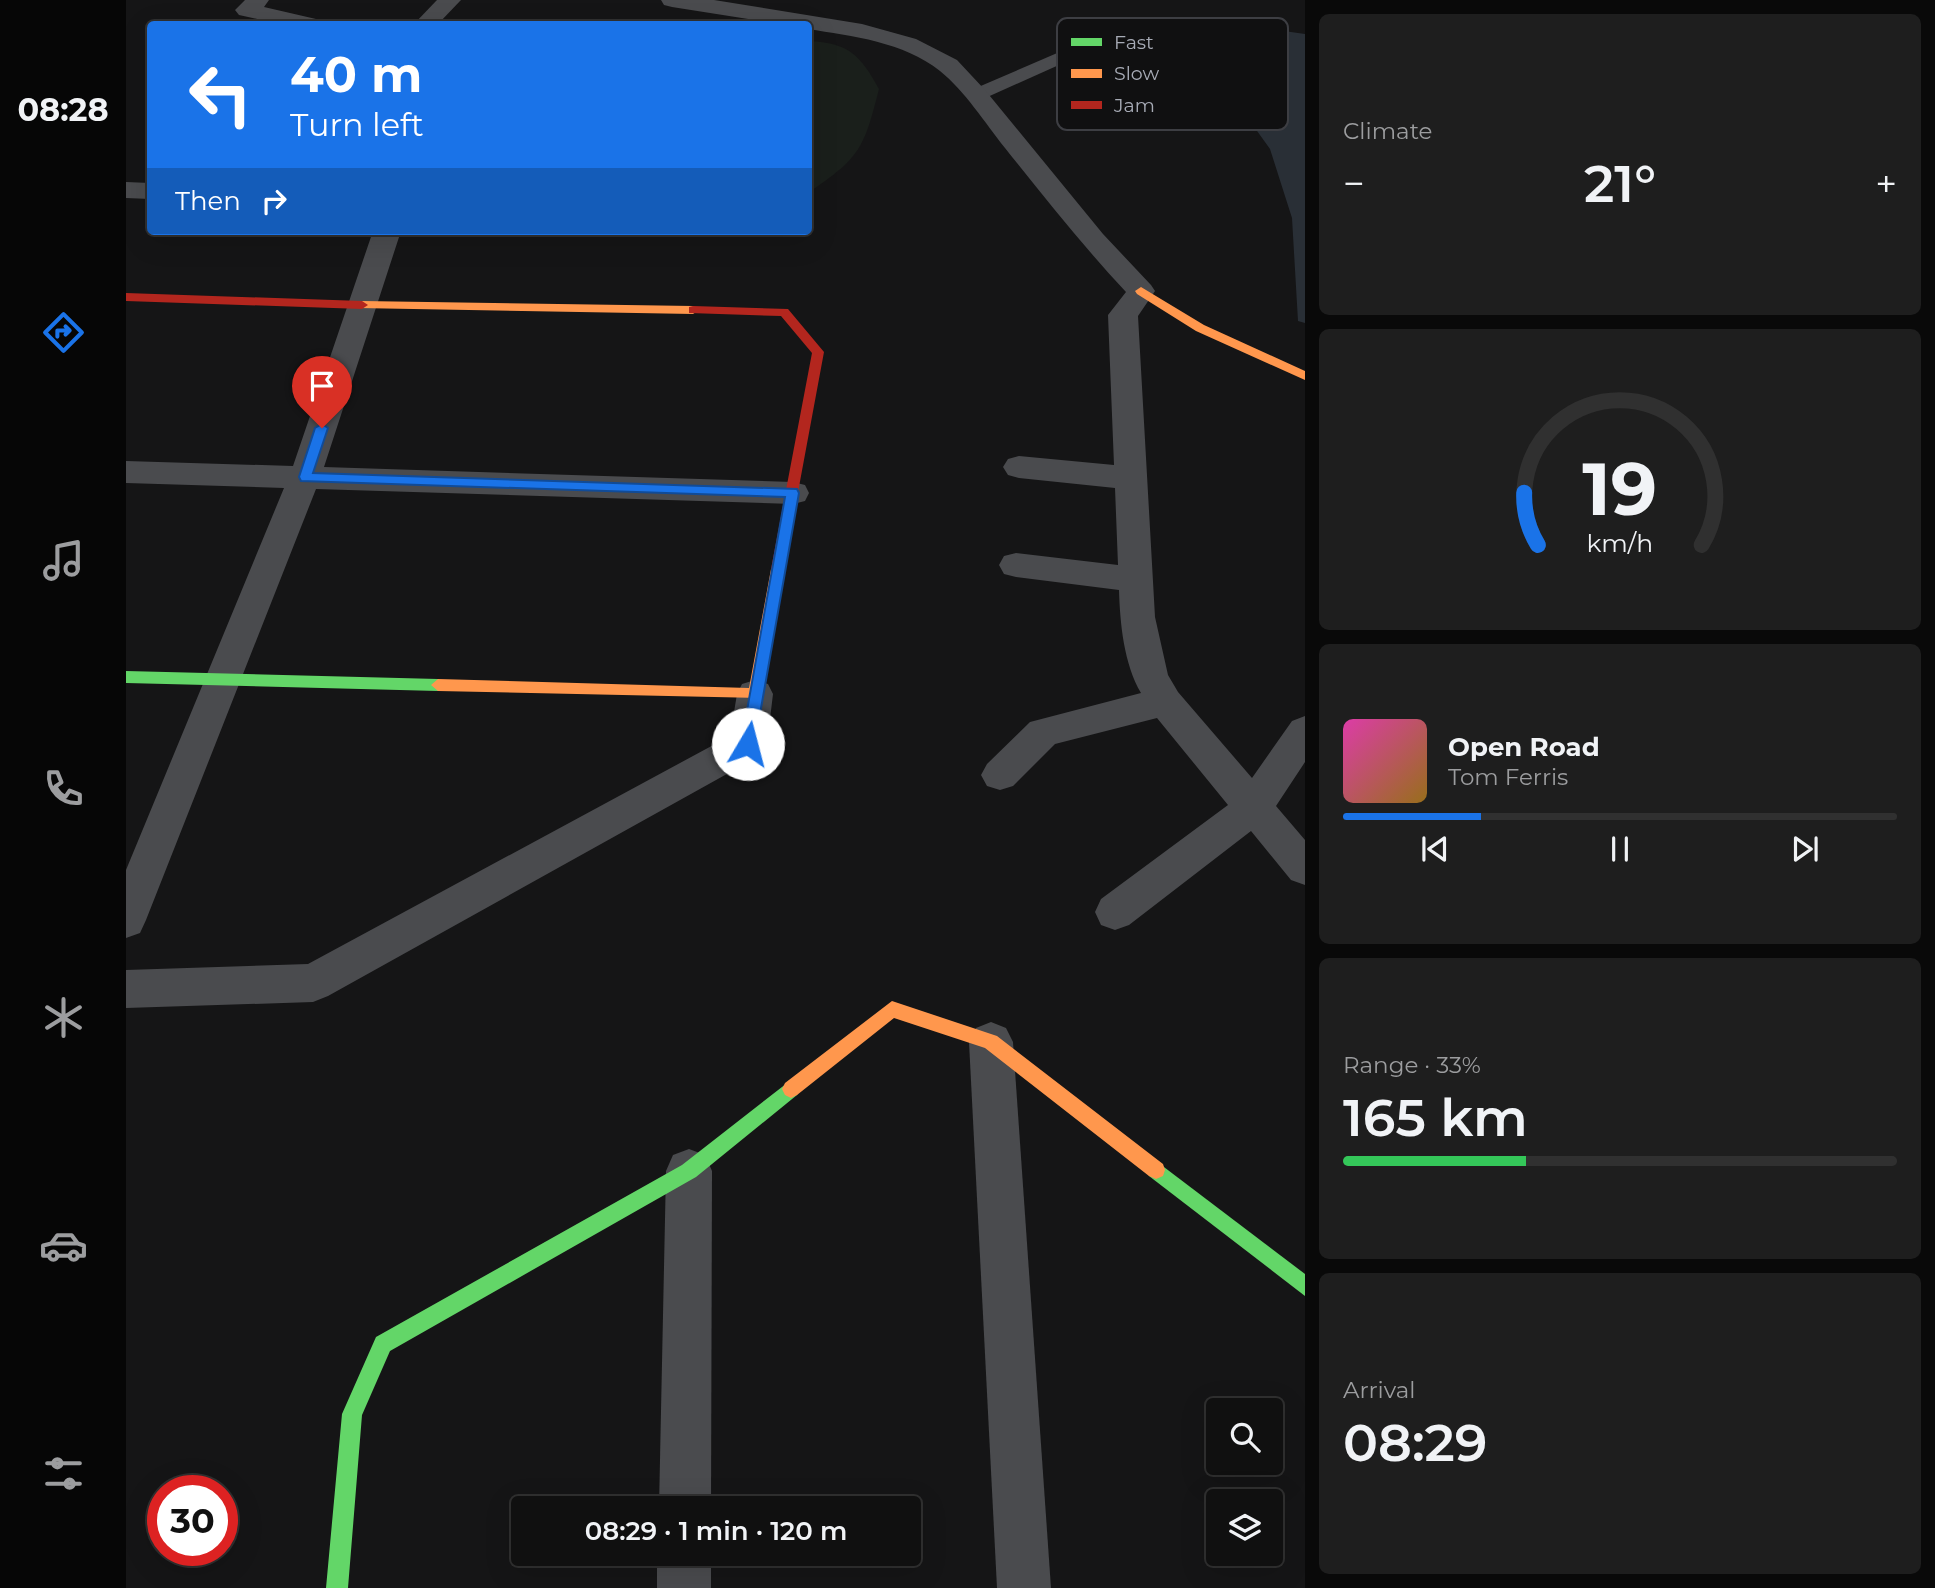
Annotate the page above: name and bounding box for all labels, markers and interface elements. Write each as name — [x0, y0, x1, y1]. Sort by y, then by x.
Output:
legend — [1057, 18, 1288, 130]
text: Fast — [1114, 31, 1154, 54]
text: 40 m — [290, 45, 422, 104]
icon: left — [175, 49, 266, 140]
text: Slow — [1114, 62, 1159, 85]
text: 08:28 — [17, 90, 109, 129]
text: Jam — [1113, 94, 1155, 117]
text: Turn left — [290, 105, 424, 144]
text: Climate — [1343, 117, 1432, 145]
text: 21° — [1584, 152, 1656, 215]
text: − — [1343, 160, 1365, 207]
text: + — [1875, 160, 1897, 207]
icon: right — [255, 182, 293, 220]
text: Then — [175, 185, 241, 217]
icon: directions — [39, 308, 88, 357]
pin — [292, 356, 352, 428]
icon: arrive — [303, 367, 341, 405]
text: 19 — [1583, 446, 1657, 534]
text: km/h — [1587, 528, 1653, 558]
icon: music — [39, 536, 88, 585]
position arrow — [711, 707, 785, 781]
text: Open Road — [1448, 731, 1600, 763]
text: Tom Ferris — [1448, 763, 1568, 791]
icon: phone — [39, 764, 88, 813]
icon: previous — [1416, 830, 1454, 868]
icon: pause — [1601, 830, 1639, 868]
icon: next — [1786, 830, 1824, 868]
icon: climate — [39, 993, 88, 1042]
text: Range · 33% — [1343, 1051, 1481, 1079]
text: 165 km — [1343, 1086, 1528, 1149]
icon: car — [39, 1221, 88, 1270]
text: Arrival — [1343, 1376, 1416, 1404]
map controls — [1206, 1398, 1283, 1566]
button: search — [1206, 1398, 1283, 1475]
text: 08:29 — [1343, 1411, 1487, 1474]
icon: filters — [39, 1449, 88, 1498]
speed limit sign: 30 — [147, 1475, 238, 1566]
button: layers — [1206, 1489, 1283, 1566]
text: 08:29 · 1 min · 120 m — [585, 1515, 847, 1547]

